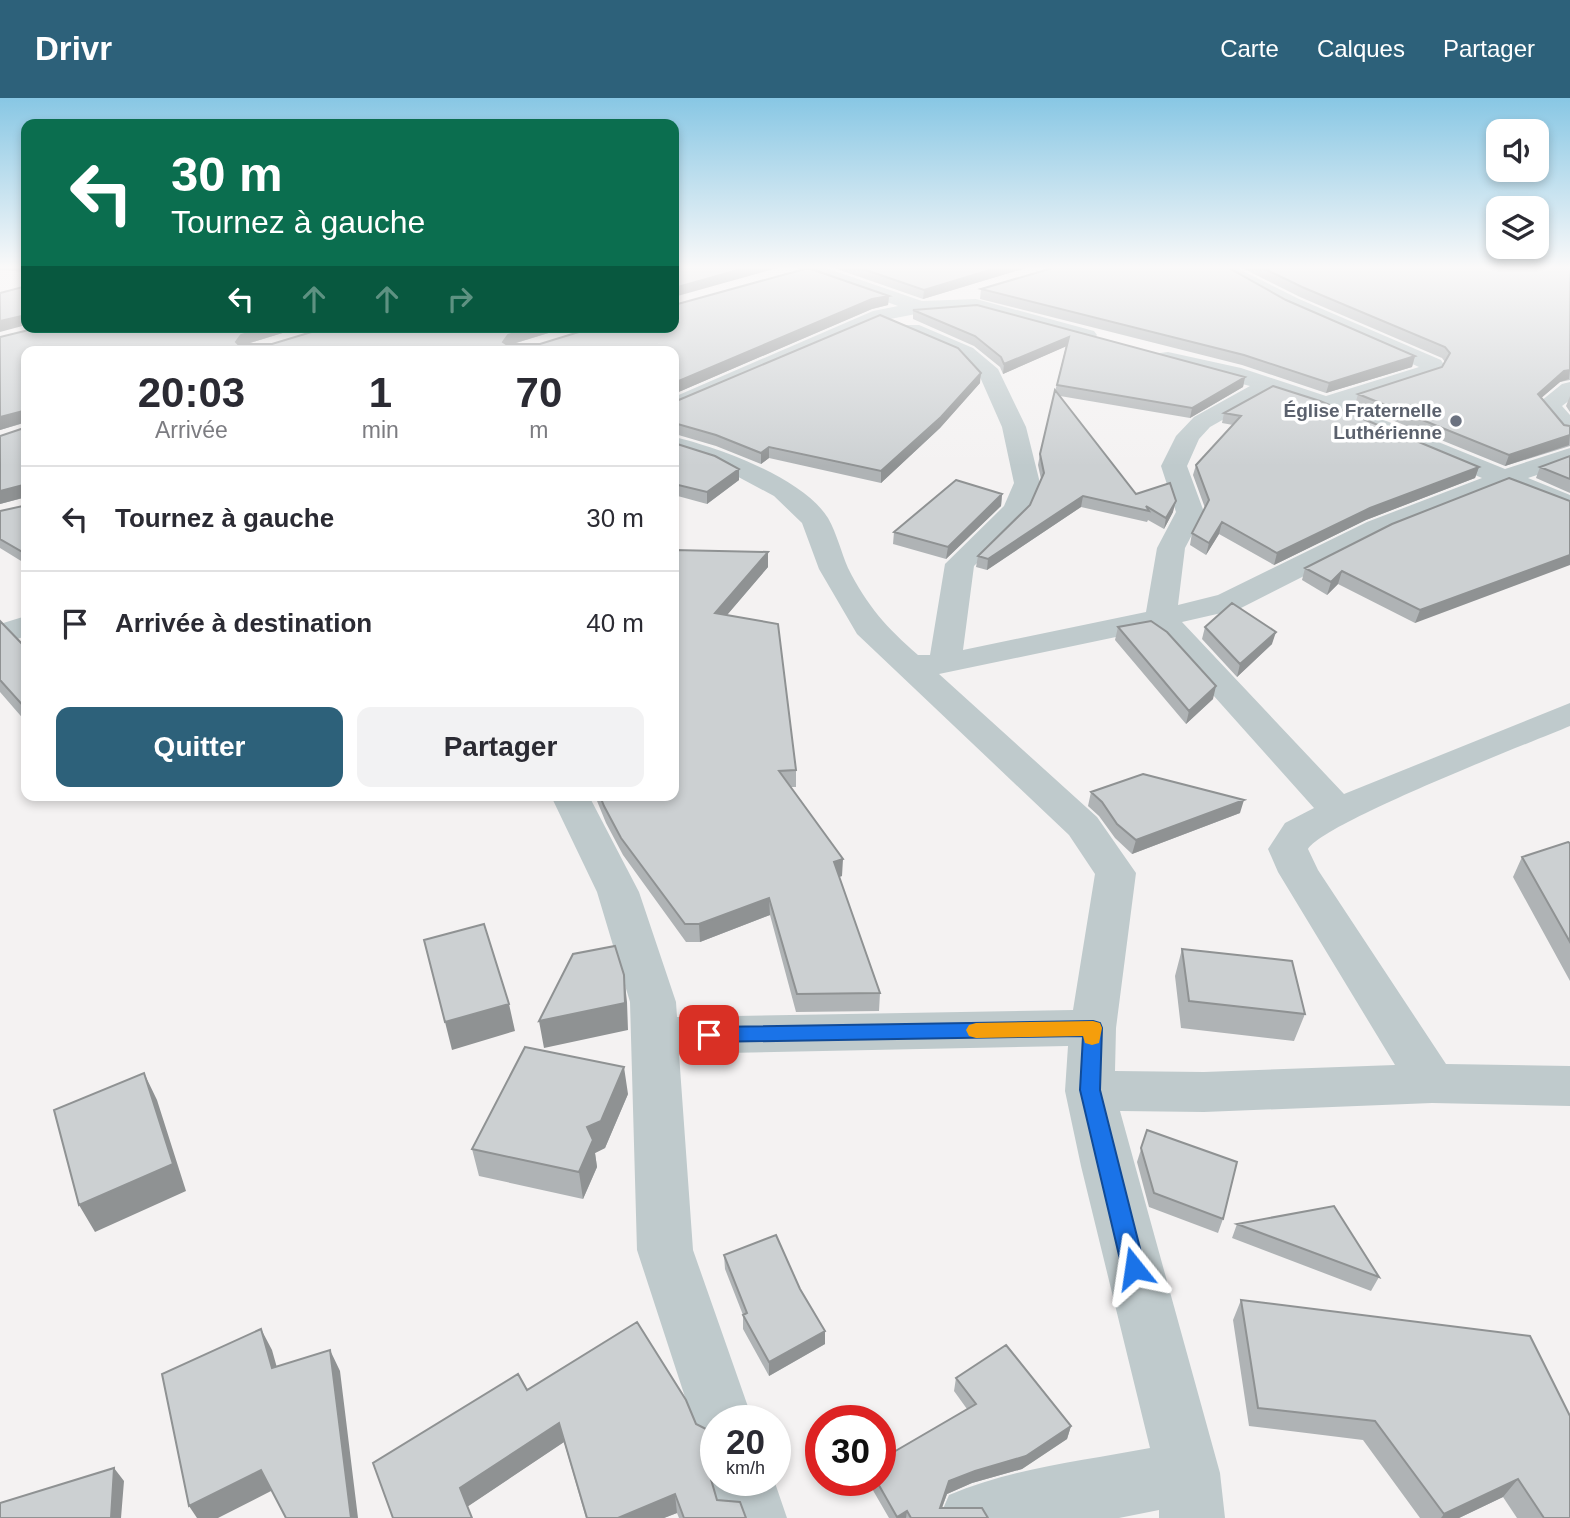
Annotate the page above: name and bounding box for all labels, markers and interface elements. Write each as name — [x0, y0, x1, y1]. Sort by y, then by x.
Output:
text: Drivr — [35, 30, 112, 67]
text: Carte — [1220, 35, 1279, 62]
text: Calques — [1317, 35, 1405, 62]
text: Partager — [1443, 35, 1535, 62]
map controls — [1486, 119, 1549, 259]
button: sound — [1486, 119, 1549, 182]
icon: left — [56, 147, 147, 238]
text: 30 m — [171, 147, 283, 201]
button: layers — [1486, 196, 1549, 259]
text: Tournez à gauche — [171, 204, 425, 240]
icon: left — [222, 280, 260, 318]
icon: ahead — [295, 280, 333, 318]
icon: ahead — [368, 280, 406, 318]
icon: right — [441, 280, 479, 318]
text: 20:03 — [138, 369, 245, 416]
text: 1 — [369, 369, 392, 416]
text: 70 — [516, 369, 562, 416]
place label: Église Fraternelle Luthérienne — [1284, 400, 1442, 443]
marker: Église Fraternelle Luthérienne — [1448, 413, 1464, 429]
text: Arrivée — [155, 417, 228, 443]
text: min — [362, 417, 399, 443]
text: m — [529, 417, 548, 443]
icon: left — [56, 500, 94, 538]
text: Tournez à gauche — [115, 503, 334, 533]
text: 30 m — [586, 503, 644, 533]
icon: arrive — [56, 605, 94, 643]
text: Arrivée à destination — [115, 608, 372, 638]
text: 40 m — [586, 608, 644, 638]
button: Quitter — [56, 707, 343, 787]
button: Partager — [357, 707, 644, 787]
pin — [679, 1005, 739, 1065]
icon: arrive — [690, 1016, 728, 1054]
position arrow — [1097, 1231, 1171, 1305]
speed limit sign: 30 — [805, 1405, 896, 1496]
text: 20 — [726, 1422, 765, 1461]
text: km/h — [726, 1458, 765, 1478]

